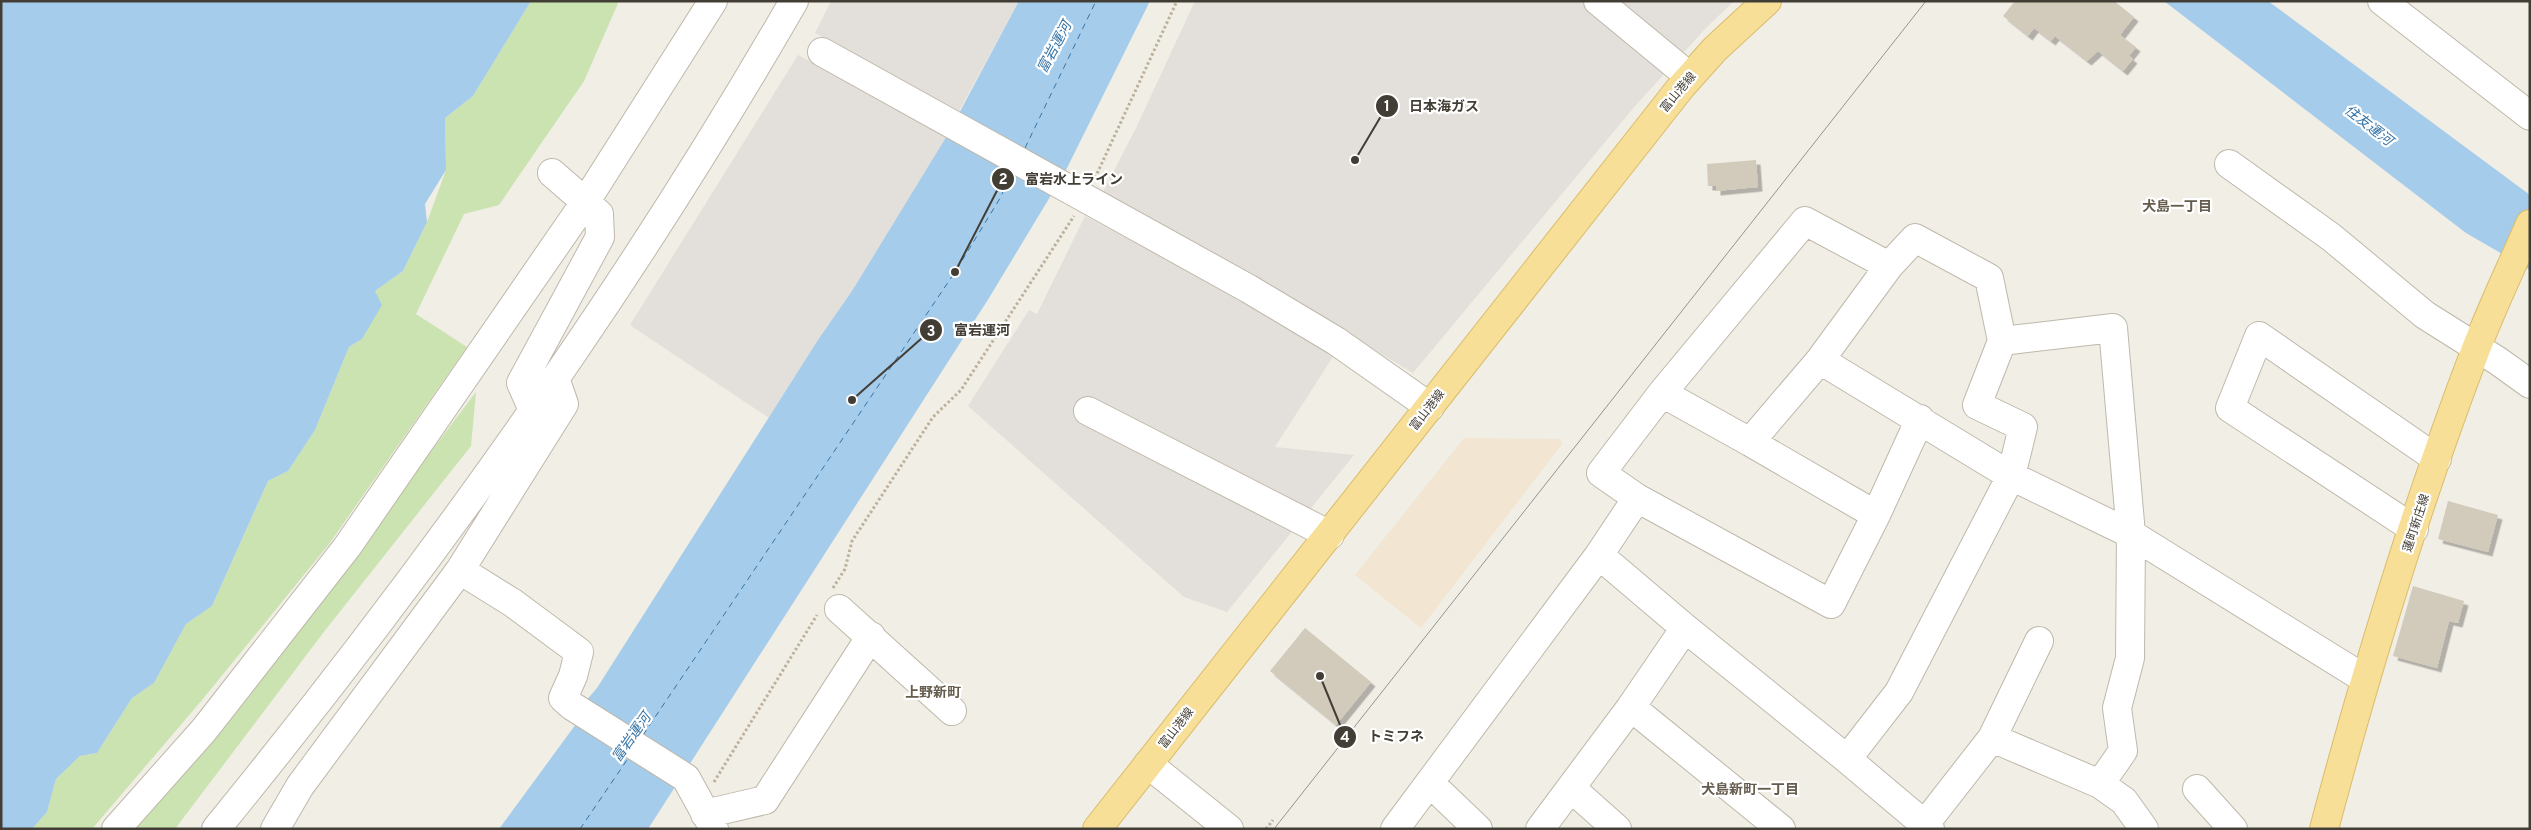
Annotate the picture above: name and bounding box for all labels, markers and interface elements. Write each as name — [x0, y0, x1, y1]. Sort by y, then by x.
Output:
water label: 富岩運河 — [1035, 16, 1077, 76]
street label: 富山港線 — [1657, 69, 1700, 116]
callout: 日本海ガス — [1374, 91, 1489, 120]
text: 1 — [1384, 98, 1390, 117]
text: 日本海ガス — [1409, 99, 1479, 116]
water label: 住友運河 — [2341, 102, 2398, 152]
callout: 富岩水上ライン — [990, 164, 1133, 193]
text: 2 — [998, 171, 1008, 190]
text: 富岩水上ライン — [1025, 172, 1123, 189]
district label: 犬島一丁目 — [2142, 199, 2212, 216]
callout: 富岩運河 — [919, 316, 1020, 345]
text: 3 — [927, 323, 936, 342]
text: 富岩運河 — [954, 323, 1010, 340]
street label: 富山港線 — [1407, 387, 1449, 434]
street label: 蓮町新庄線 — [2400, 492, 2434, 554]
district label: 上野新町 — [905, 685, 961, 702]
street label: 富山港線 — [1156, 705, 1198, 752]
water label: 富岩運河 — [609, 708, 657, 766]
callout: トミフネ — [1333, 722, 1434, 751]
text: 4 — [1340, 729, 1350, 748]
text: トミフネ — [1368, 729, 1424, 746]
district label: 犬島新町一丁目 — [1701, 782, 1799, 799]

